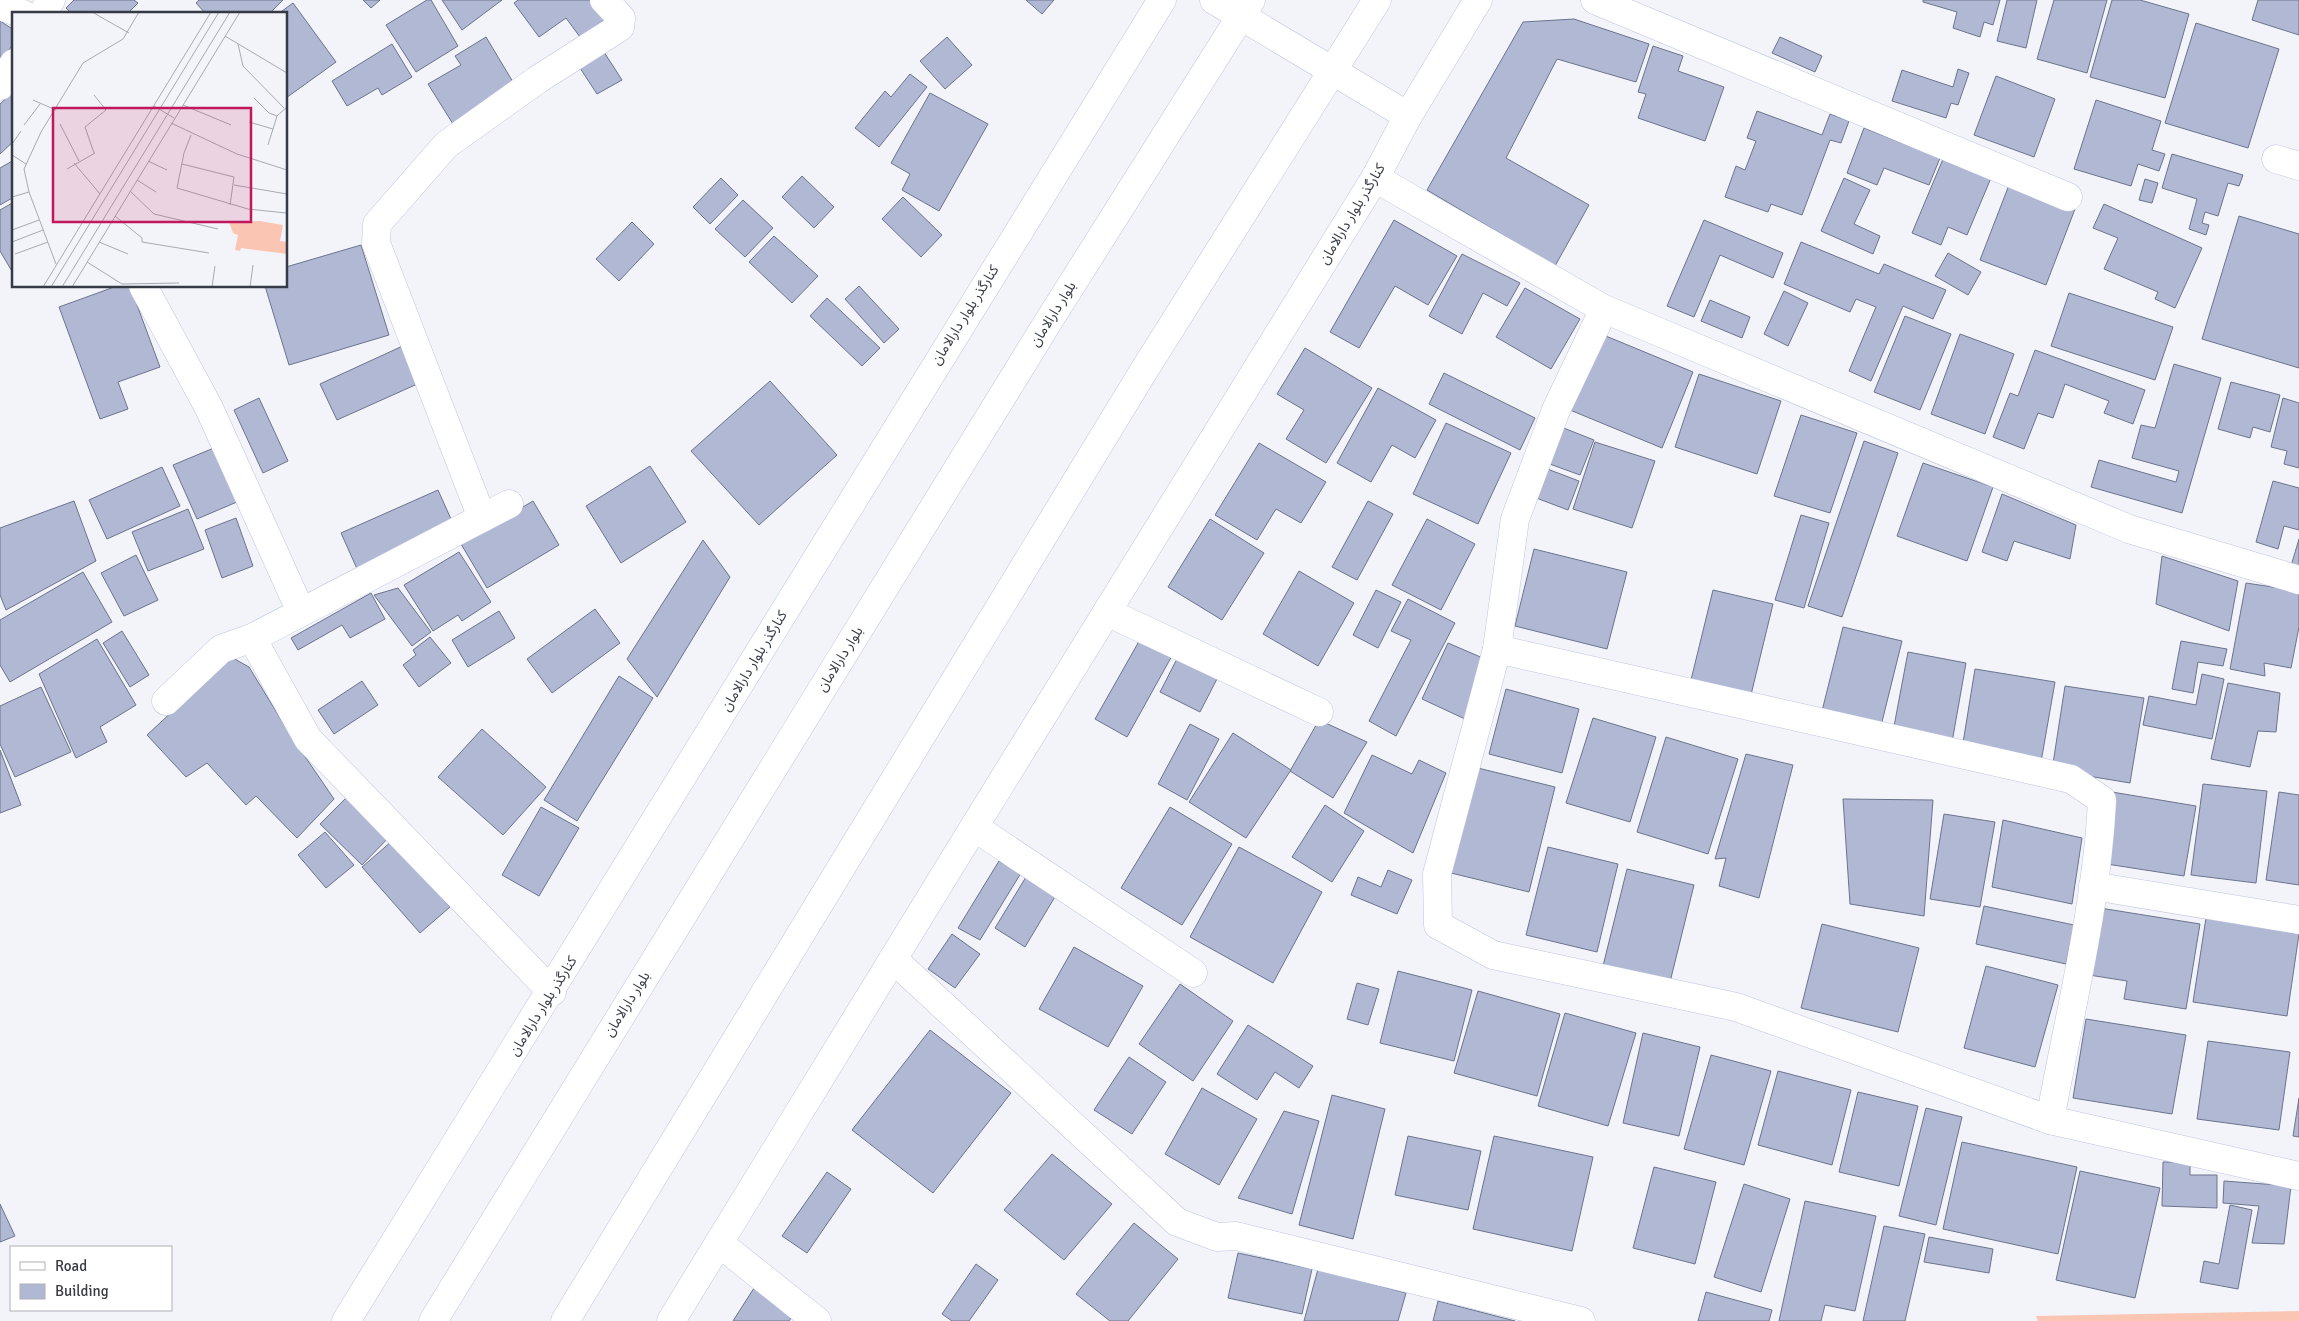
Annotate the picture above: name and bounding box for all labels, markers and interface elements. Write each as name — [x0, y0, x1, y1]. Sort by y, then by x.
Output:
inset map — [12, 12, 288, 288]
street label: کنارگذر بلوار دارالامان — [1315, 161, 1389, 267]
street label: کنارگذر بلوار دارالامان — [928, 262, 1003, 368]
street label: بلوار دارالامان — [1026, 278, 1080, 350]
street label: کنارگذر بلوار دارالامان — [717, 608, 791, 714]
street label: بلوار دارالامان — [813, 623, 867, 695]
street label: کنارگذر بلوار دارالامان — [506, 953, 581, 1059]
street label: بلوار دارالامان — [600, 968, 654, 1040]
legend — [10, 1246, 172, 1311]
text: Road — [55, 1257, 87, 1275]
text: Building — [55, 1282, 109, 1300]

